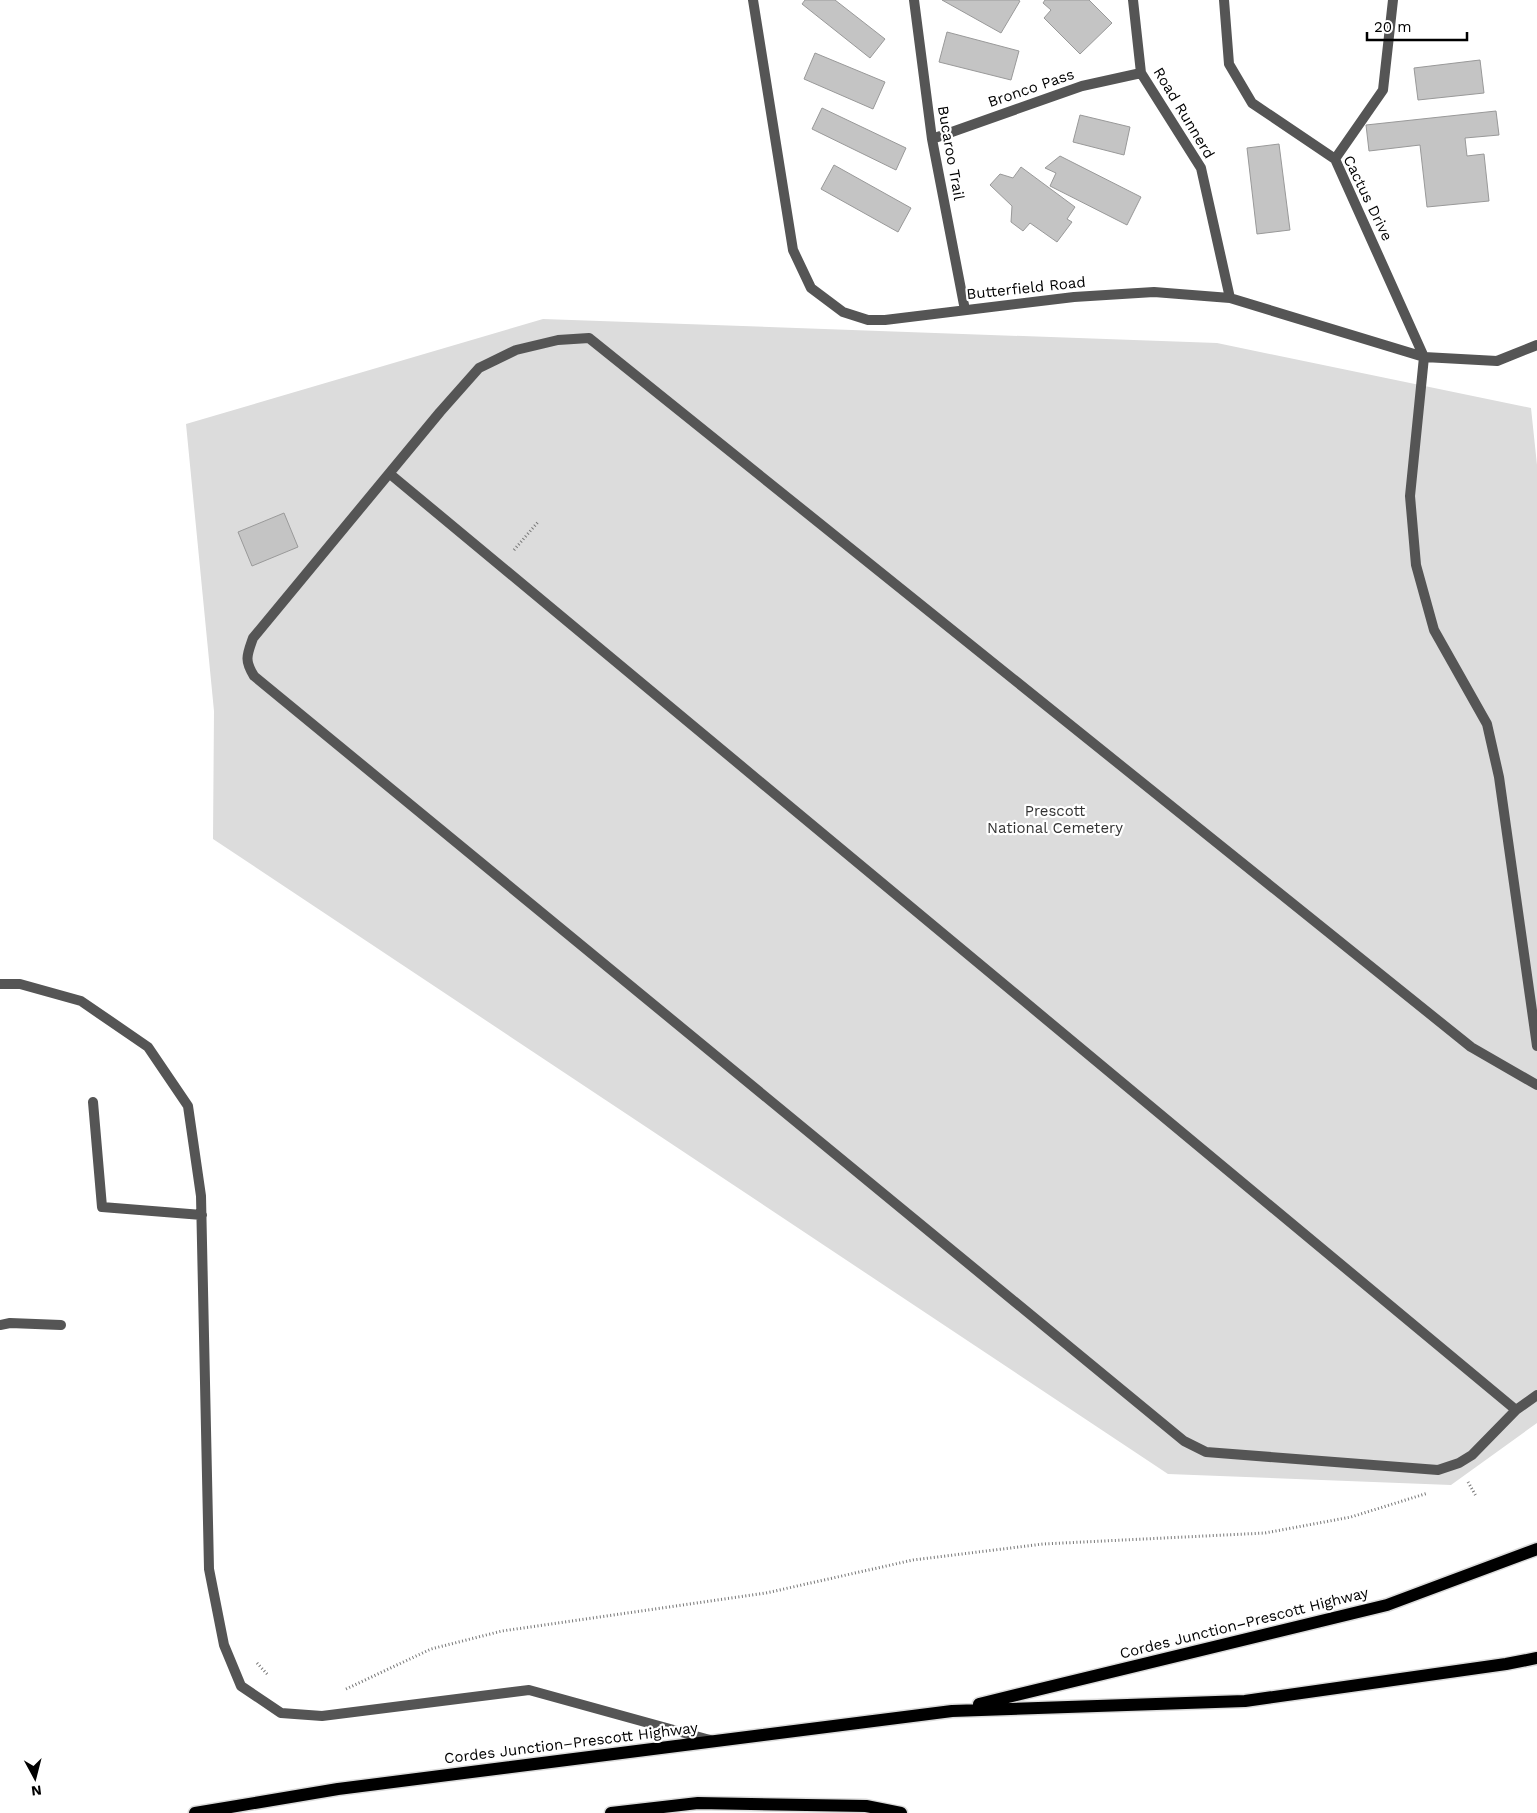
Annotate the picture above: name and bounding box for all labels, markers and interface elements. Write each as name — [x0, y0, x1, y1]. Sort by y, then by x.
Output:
scale bar — [1367, 10, 1467, 42]
text: 20 m — [1374, 18, 1412, 36]
street label: Road Runnerd — [1150, 64, 1218, 162]
street label: Bronco Pass — [986, 65, 1077, 111]
street label: Bucaroo Trail — [934, 104, 968, 202]
street label: Cactus Drive — [1340, 152, 1396, 244]
street label: Butterfield Road — [966, 273, 1086, 303]
park label: Prescott National Cemetery — [987, 802, 1123, 837]
street label: Cordes Junction–Prescott Highway — [1118, 1583, 1370, 1663]
street label: Cordes Junction–Prescott Highway — [443, 1718, 699, 1768]
north arrow — [10, 1753, 60, 1803]
text: N — [30, 1782, 43, 1799]

